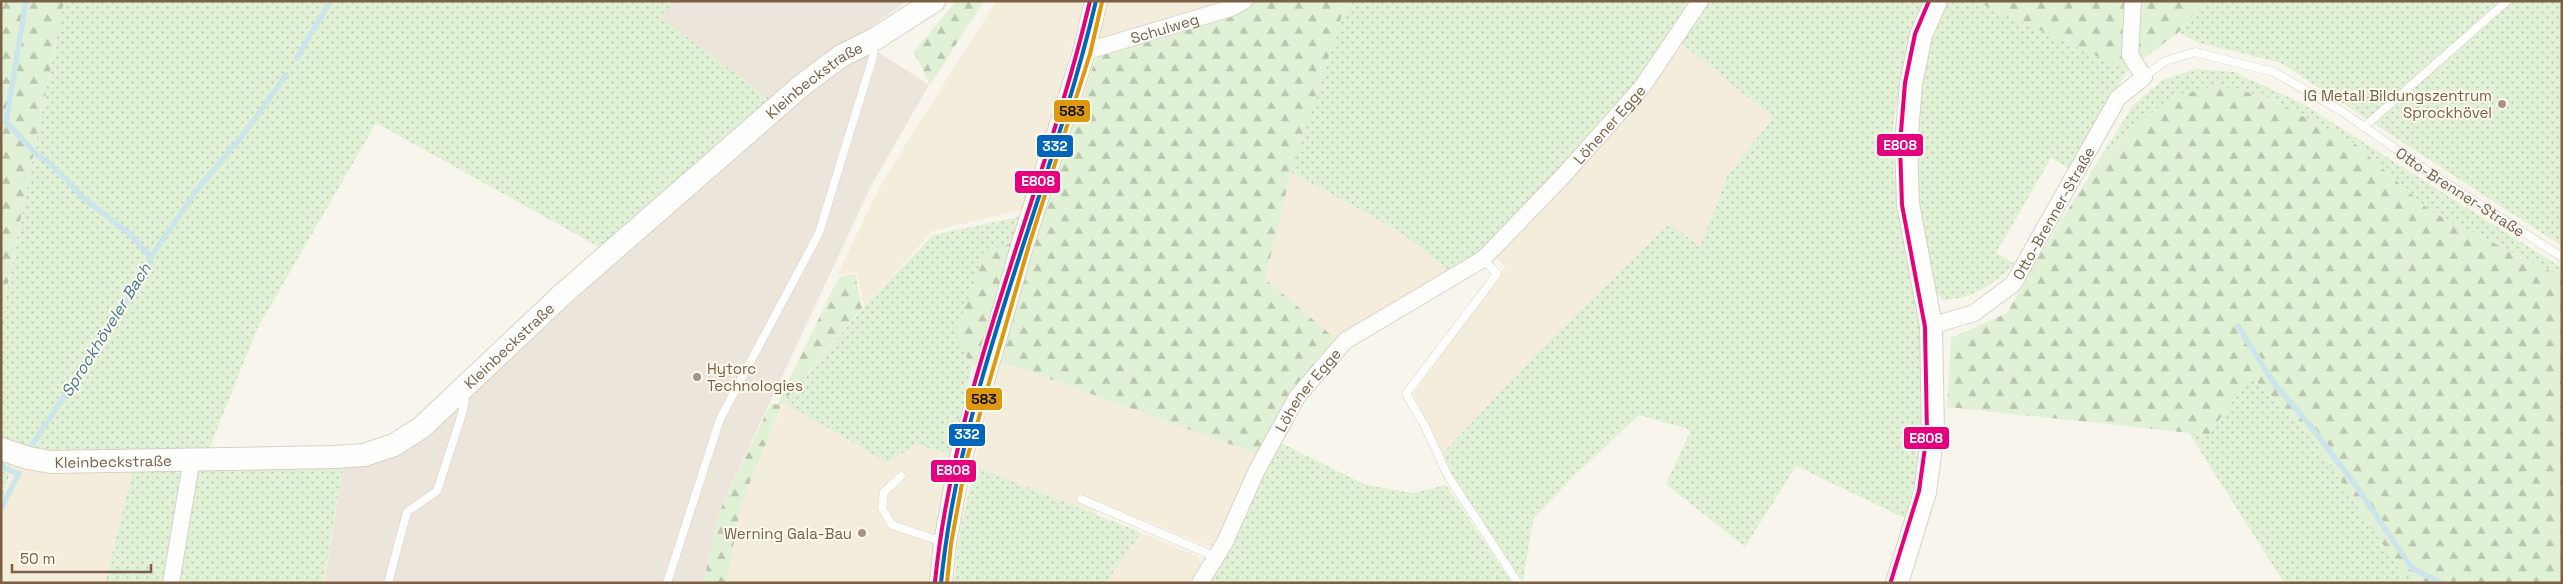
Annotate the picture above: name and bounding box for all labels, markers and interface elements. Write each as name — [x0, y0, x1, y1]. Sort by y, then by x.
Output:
street label: Schulweg — [1128, 9, 1201, 47]
street label: Kleinbeckstraße — [761, 37, 866, 122]
street label: Löhener Egge — [1569, 80, 1649, 168]
place label: IG Metall Bildungszentrum Sprockhövel — [2303, 86, 2492, 122]
marker: IG Metall Bildungszentrum Sprockhövel — [2496, 98, 2508, 110]
line badge: 583 — [1053, 99, 1091, 123]
text: 583 — [1059, 102, 1085, 120]
line badge: E808 — [1876, 133, 1924, 157]
line badge: 332 — [1036, 134, 1074, 158]
text: E808 — [1883, 136, 1917, 154]
text: 332 — [1042, 137, 1068, 155]
street label: Otto-Brenner-Straße — [2008, 143, 2098, 283]
street label: Otto-Brenner-Straße — [2392, 143, 2529, 240]
line badge: E808 — [1014, 170, 1061, 194]
text: E808 — [1021, 172, 1055, 190]
water label: Sprockhöveler Bach — [56, 258, 156, 401]
street label: Kleinbeckstraße — [460, 298, 558, 392]
street label: Löhener Egge — [1270, 344, 1345, 435]
place label: Hytorc Technologies — [707, 359, 803, 395]
marker: Hytorc Technologies — [691, 371, 703, 383]
line badge: 583 — [965, 387, 1003, 411]
text: 583 — [971, 390, 997, 408]
line badge: 332 — [948, 423, 986, 447]
text: 332 — [954, 425, 980, 443]
line badge: E808 — [1903, 426, 1950, 450]
text: E808 — [1909, 429, 1943, 447]
street label: Kleinbeckstraße — [54, 450, 172, 471]
line badge: E808 — [930, 459, 977, 483]
text: E808 — [936, 461, 970, 479]
place label: Werning Gala-Bau — [724, 524, 852, 543]
marker: Werning Gala-Bau — [856, 527, 868, 539]
scale bar — [12, 542, 151, 574]
text: 50 m — [20, 549, 55, 568]

